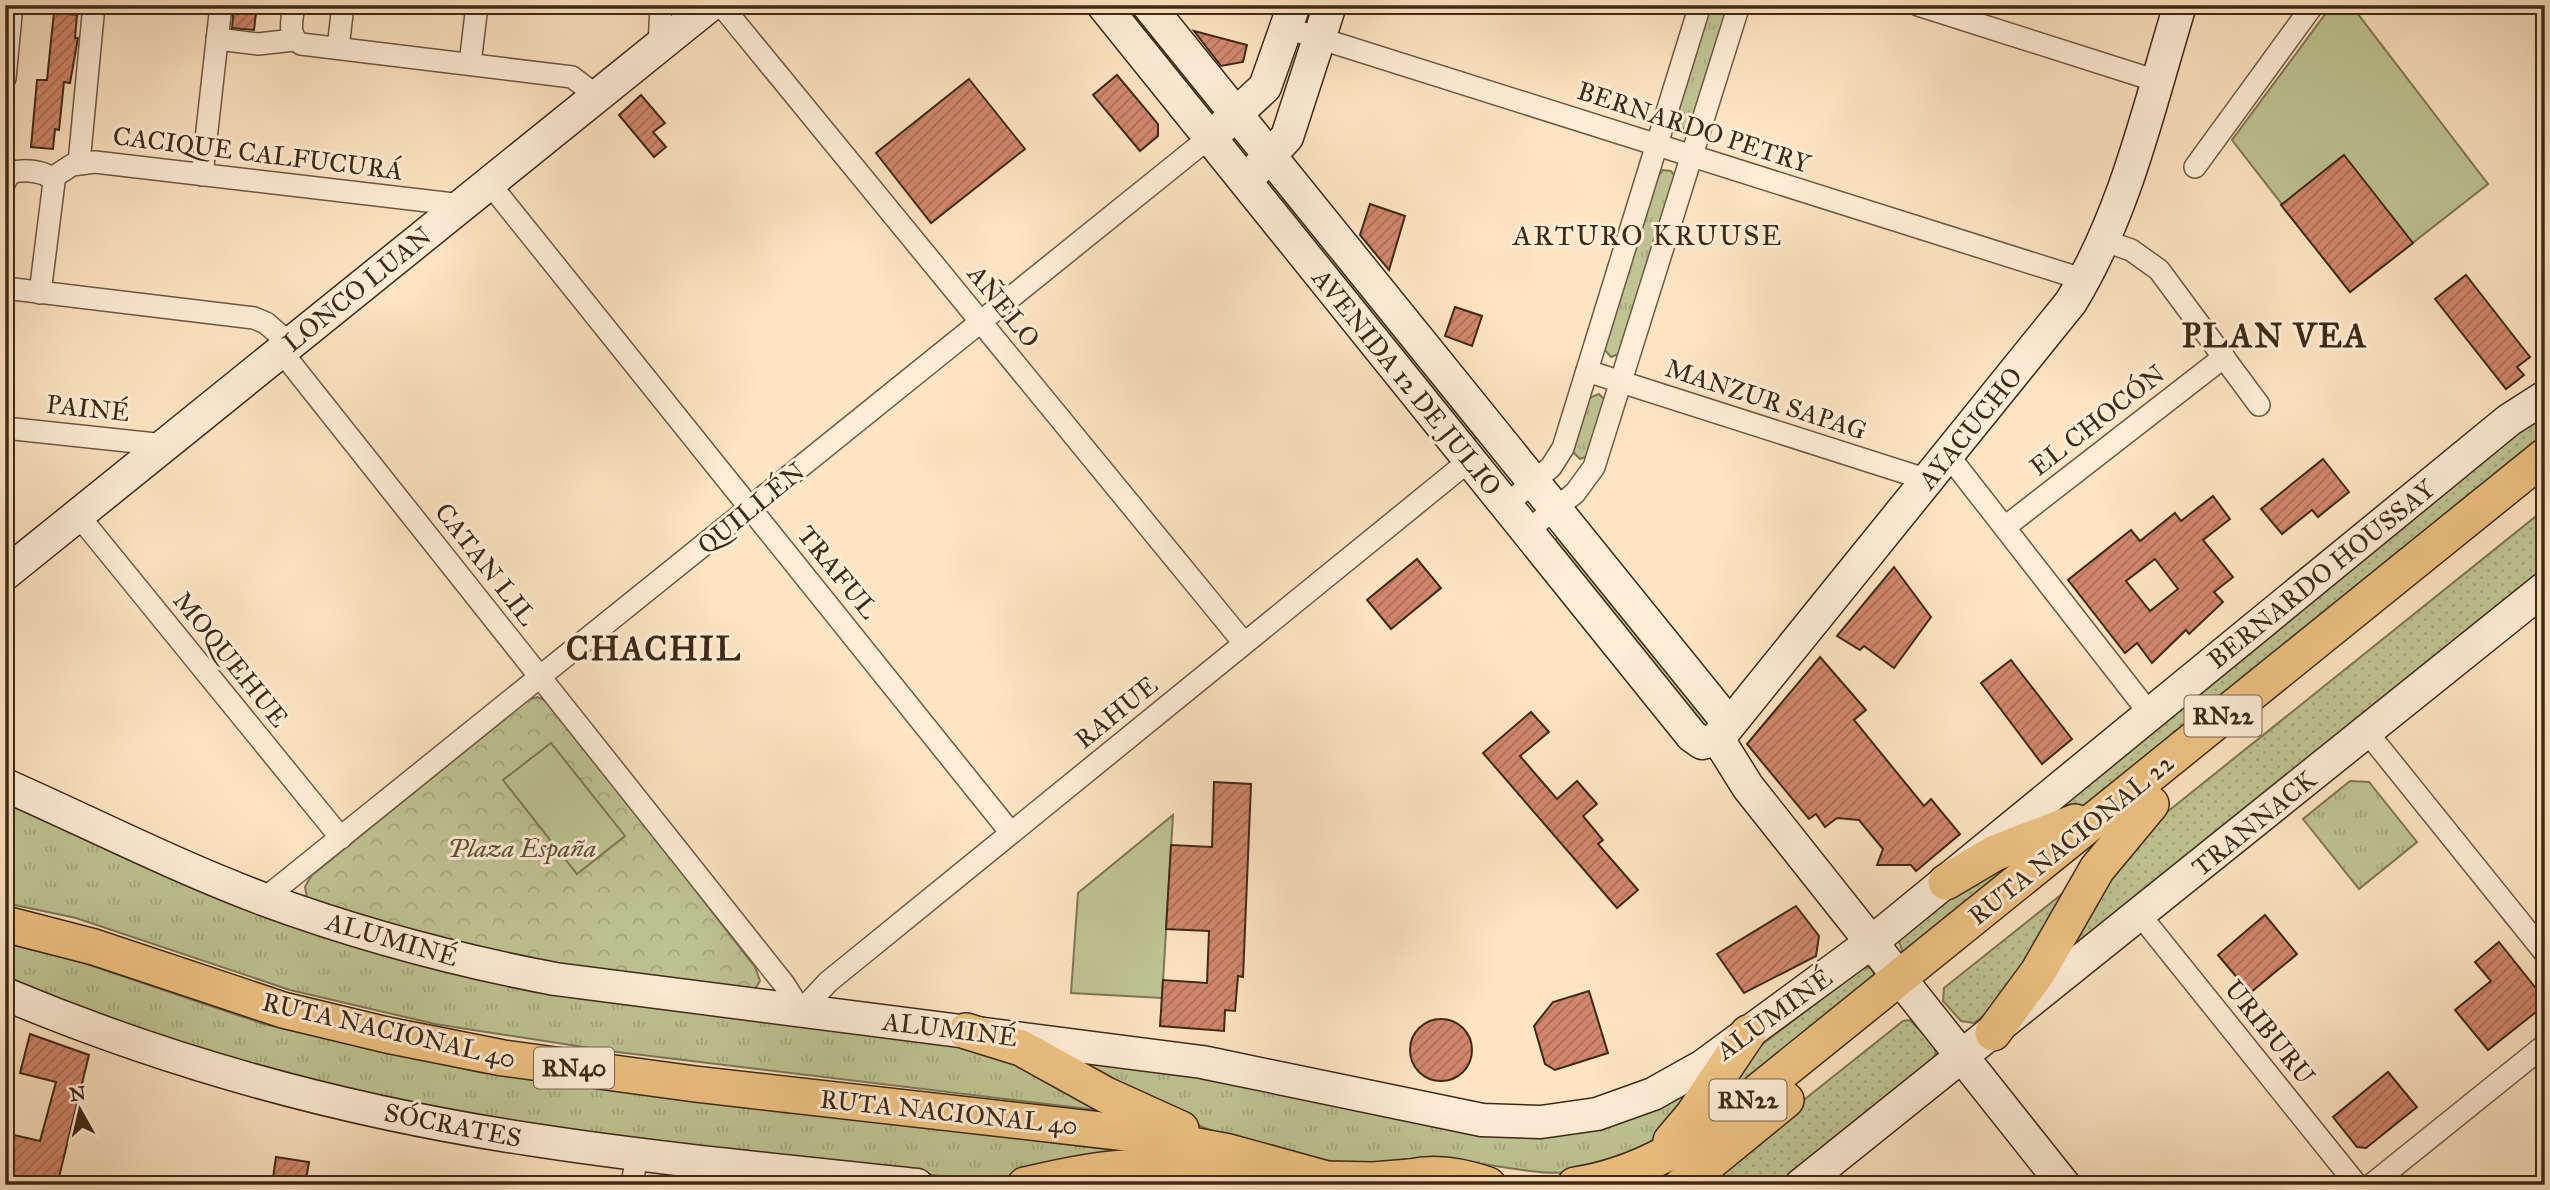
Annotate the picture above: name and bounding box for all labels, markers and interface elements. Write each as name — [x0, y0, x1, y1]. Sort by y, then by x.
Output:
street label: BERNARDO PETRY — [1573, 74, 1816, 180]
street label: CACIQUE CALFUCURÁ — [111, 119, 405, 187]
district label: ARTURO KRUUSE — [1512, 218, 1783, 253]
street label: LONCO LUAN — [276, 219, 438, 359]
street label: AÑELO — [960, 257, 1047, 354]
street label: AVENIDA 12 DE JULIO — [1305, 261, 1508, 502]
district label: PLAN VEA — [2182, 316, 2368, 356]
street label: MANZUR SAPAG — [1661, 351, 1871, 447]
street label: EL CHOCÓN — [2023, 357, 2171, 483]
street label: AYACUCHO — [1911, 361, 2029, 496]
street label: PAINÉ — [45, 388, 131, 428]
street label: QUILLÉN — [691, 455, 811, 561]
street label: BERNARDO HOUSSAY — [2201, 472, 2442, 675]
street label: CATAN LIL — [428, 496, 544, 632]
street label: TRAFUL — [791, 519, 885, 625]
street label: MOQUEHUE — [167, 585, 295, 733]
district label: CHACHIL — [566, 629, 742, 669]
street label: RAHUE — [1068, 669, 1164, 755]
road number: RN22 — [2184, 696, 2262, 736]
street label: RUTA NACIONAL 22 — [1962, 746, 2180, 932]
street label: TRANNACK — [2185, 763, 2323, 883]
park label: Plaza España — [448, 832, 596, 865]
street label: ALUMINÉ — [322, 905, 461, 973]
street label: ALUMINÉ — [1709, 961, 1838, 1067]
street label: URIBURU — [2218, 973, 2322, 1091]
street label: RUTA NACIONAL 40 — [259, 985, 519, 1075]
street label: ALUMINÉ — [880, 1005, 1019, 1053]
road number: RN40 — [534, 1048, 614, 1088]
north arrow — [46, 1074, 116, 1144]
road number: RN22 — [1710, 1080, 1786, 1120]
text: N — [68, 1081, 87, 1106]
street label: RUTA NACIONAL 40 — [819, 1083, 1079, 1141]
street label: SÓCRATES — [382, 1096, 524, 1154]

